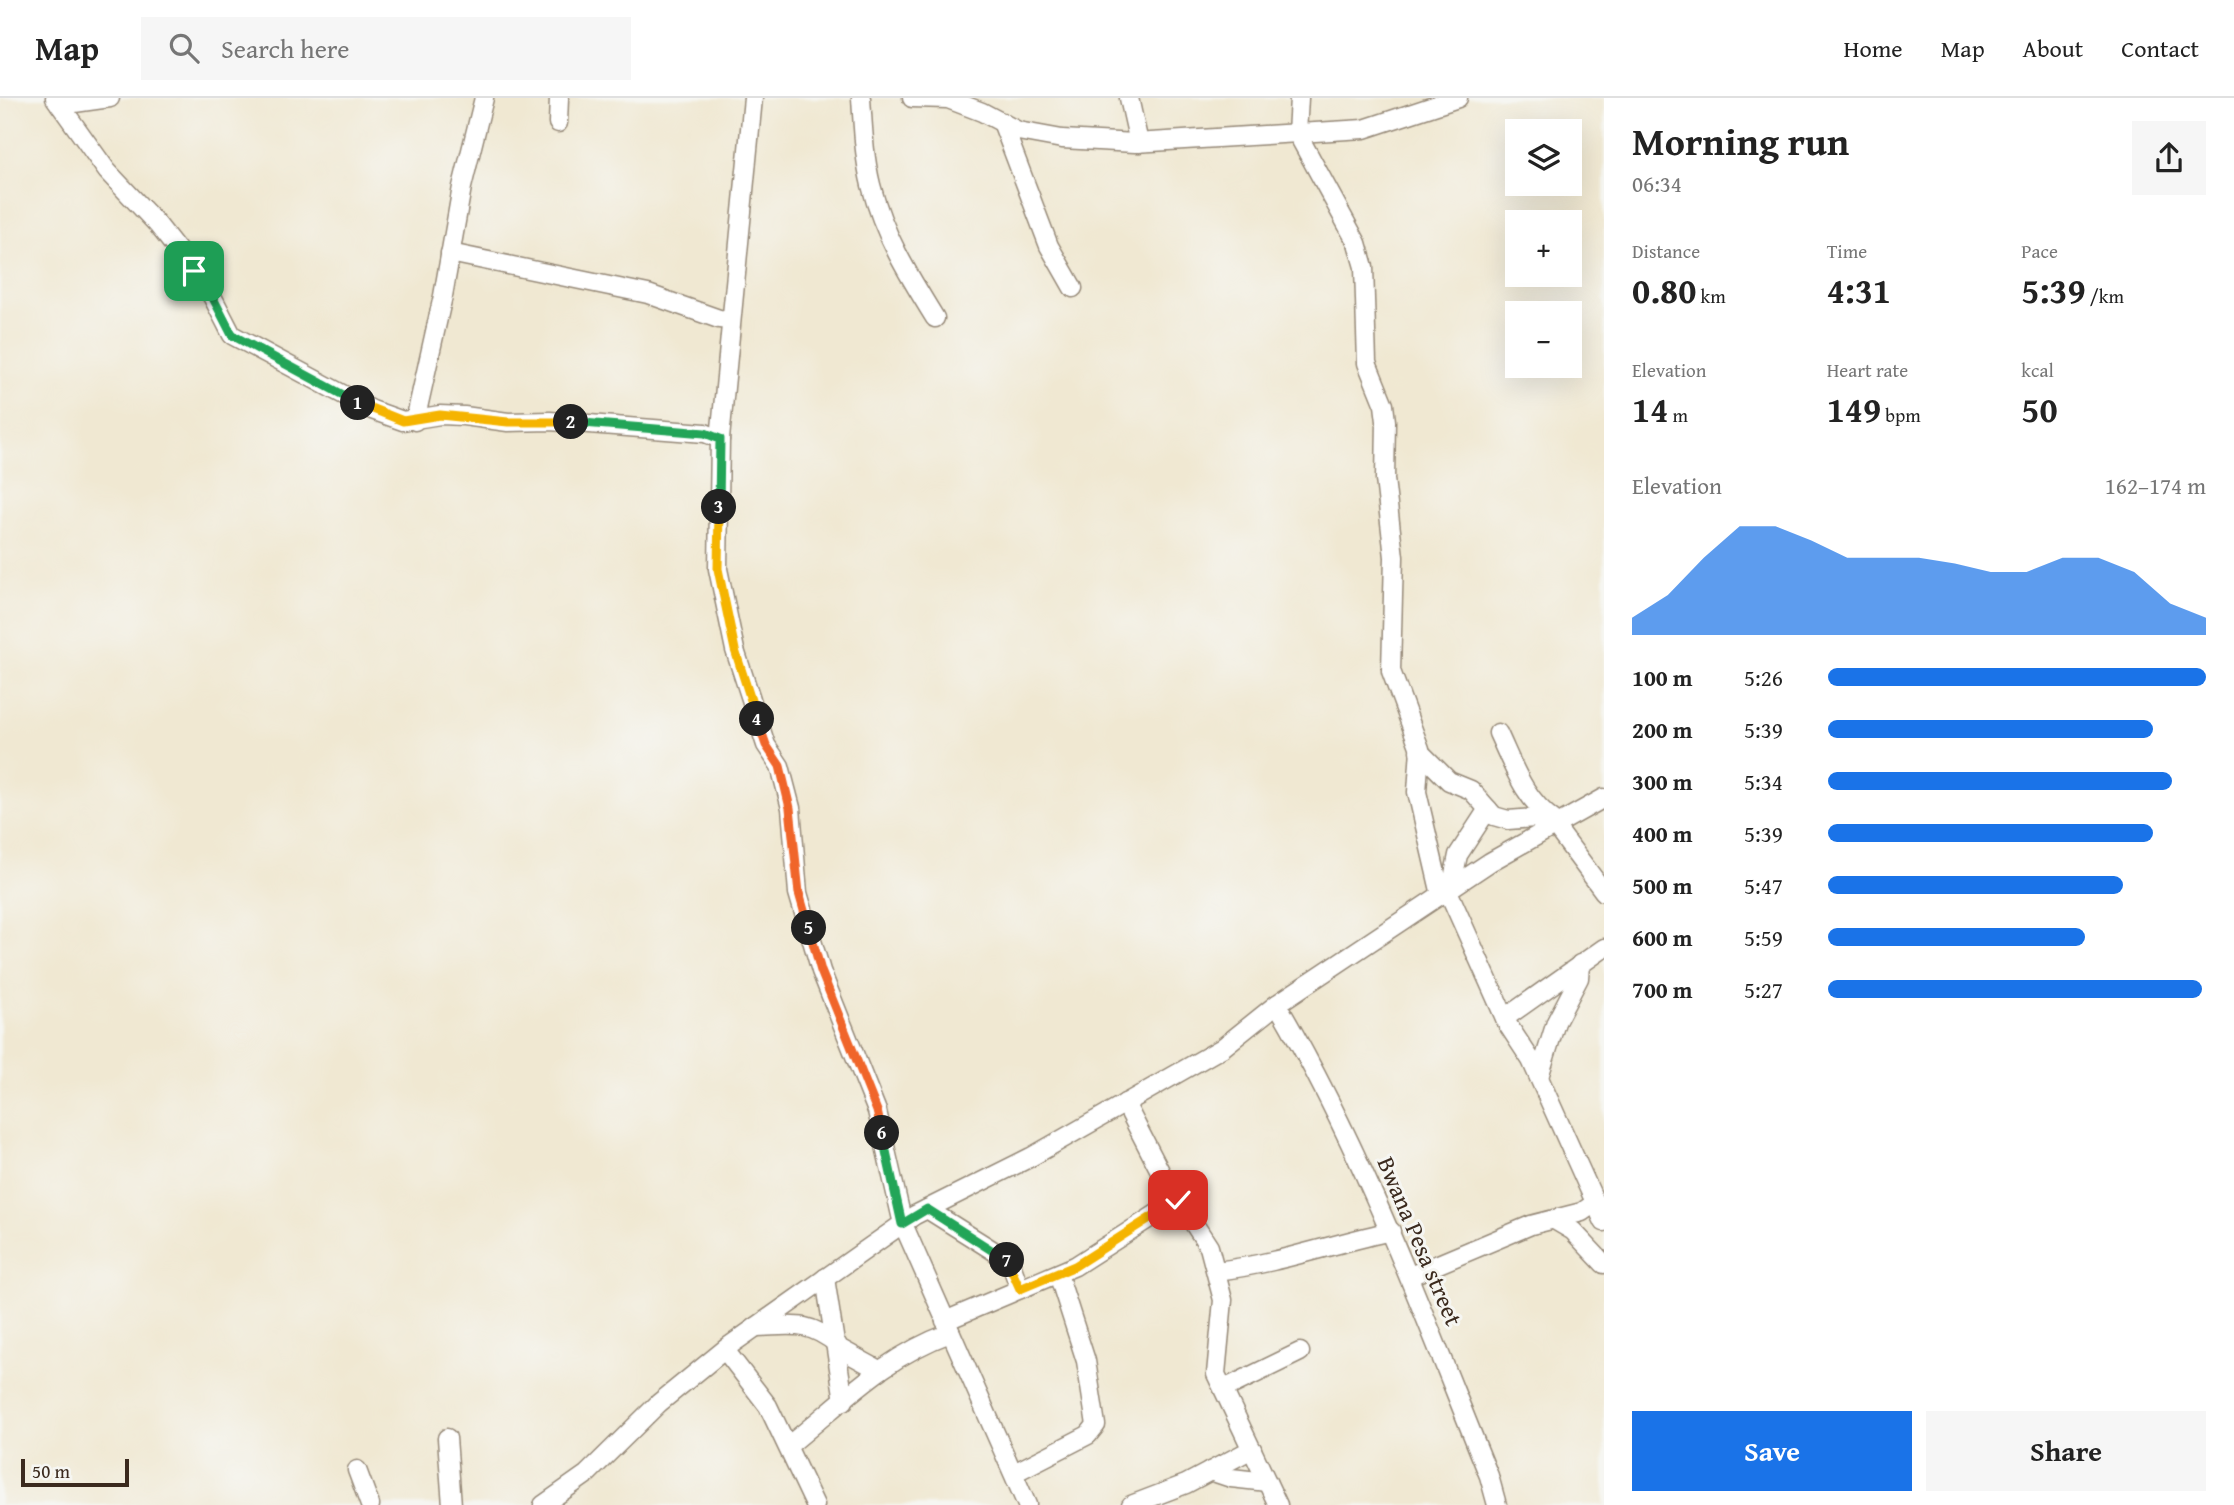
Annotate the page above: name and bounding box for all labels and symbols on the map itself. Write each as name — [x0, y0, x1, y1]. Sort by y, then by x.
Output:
pin — [164, 241, 224, 301]
pin: 1 — [340, 386, 376, 420]
pin: 2 — [554, 404, 588, 440]
pin: 3 — [702, 490, 736, 524]
pin: 4 — [740, 702, 774, 736]
pin: 5 — [792, 910, 826, 946]
pin: 6 — [864, 1116, 900, 1150]
street label: Bwana Pesa street — [1369, 1151, 1472, 1331]
pin — [1148, 1170, 1208, 1230]
pin: 7 — [990, 1242, 1024, 1278]
scale bar — [21, 1456, 130, 1488]

